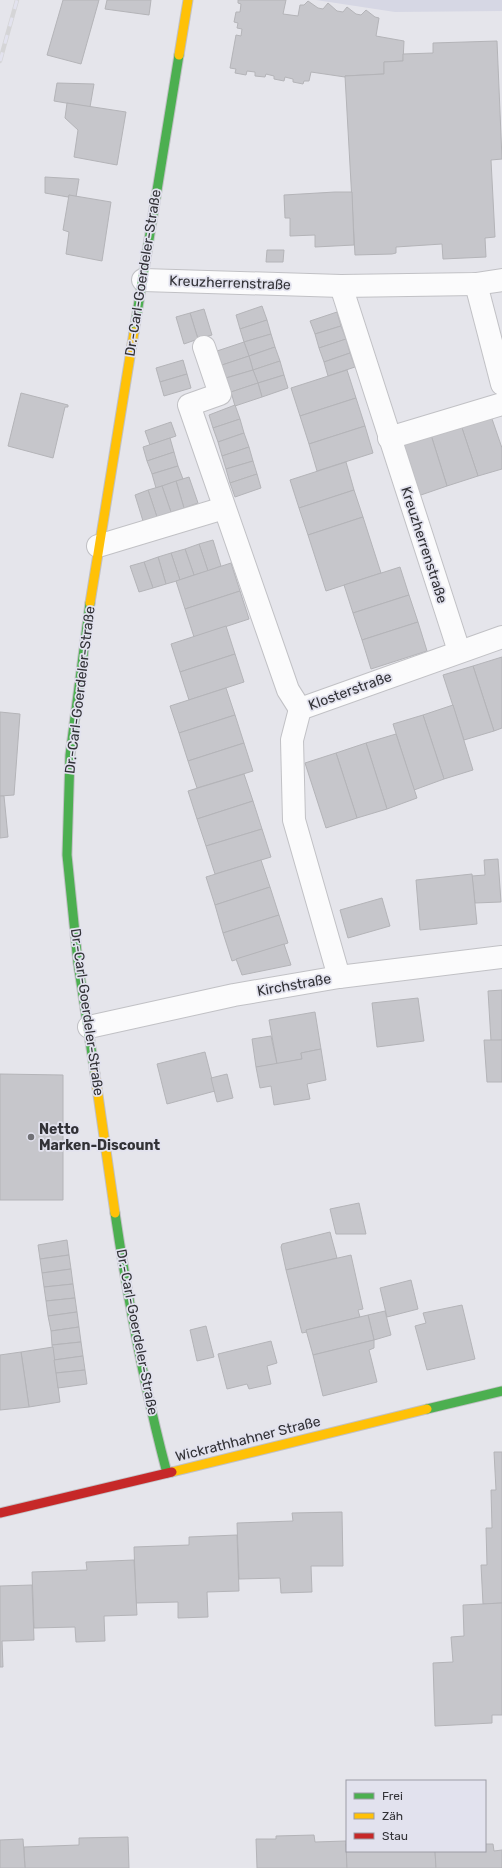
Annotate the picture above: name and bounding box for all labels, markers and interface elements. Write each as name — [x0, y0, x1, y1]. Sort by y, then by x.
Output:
street label: Dr.-Carl-Goerdeler-Straße — [121, 188, 165, 358]
street label: Kreuzherrenstraße — [169, 272, 291, 294]
street label: Kreuzherrenstraße — [397, 484, 451, 606]
street label: Dr.-Carl-Goerdeler-Straße — [61, 605, 99, 775]
street label: Klosterstraße — [306, 668, 394, 714]
street label: Dr.-Carl-Goerdeler-Straße — [67, 927, 107, 1097]
street label: Kirchstraße — [256, 970, 332, 1000]
place label: Netto Marken-Discount — [39, 1121, 161, 1154]
marker: Netto Marken-Discount — [26, 1132, 36, 1142]
street label: Dr.-Carl-Goerdeler-Straße — [113, 1247, 161, 1417]
street label: Wickrathhahner Straße — [174, 1413, 323, 1465]
legend — [346, 1780, 486, 1852]
text: Frei — [382, 1789, 403, 1803]
text: Zäh — [382, 1809, 403, 1823]
text: Stau — [382, 1829, 408, 1843]

